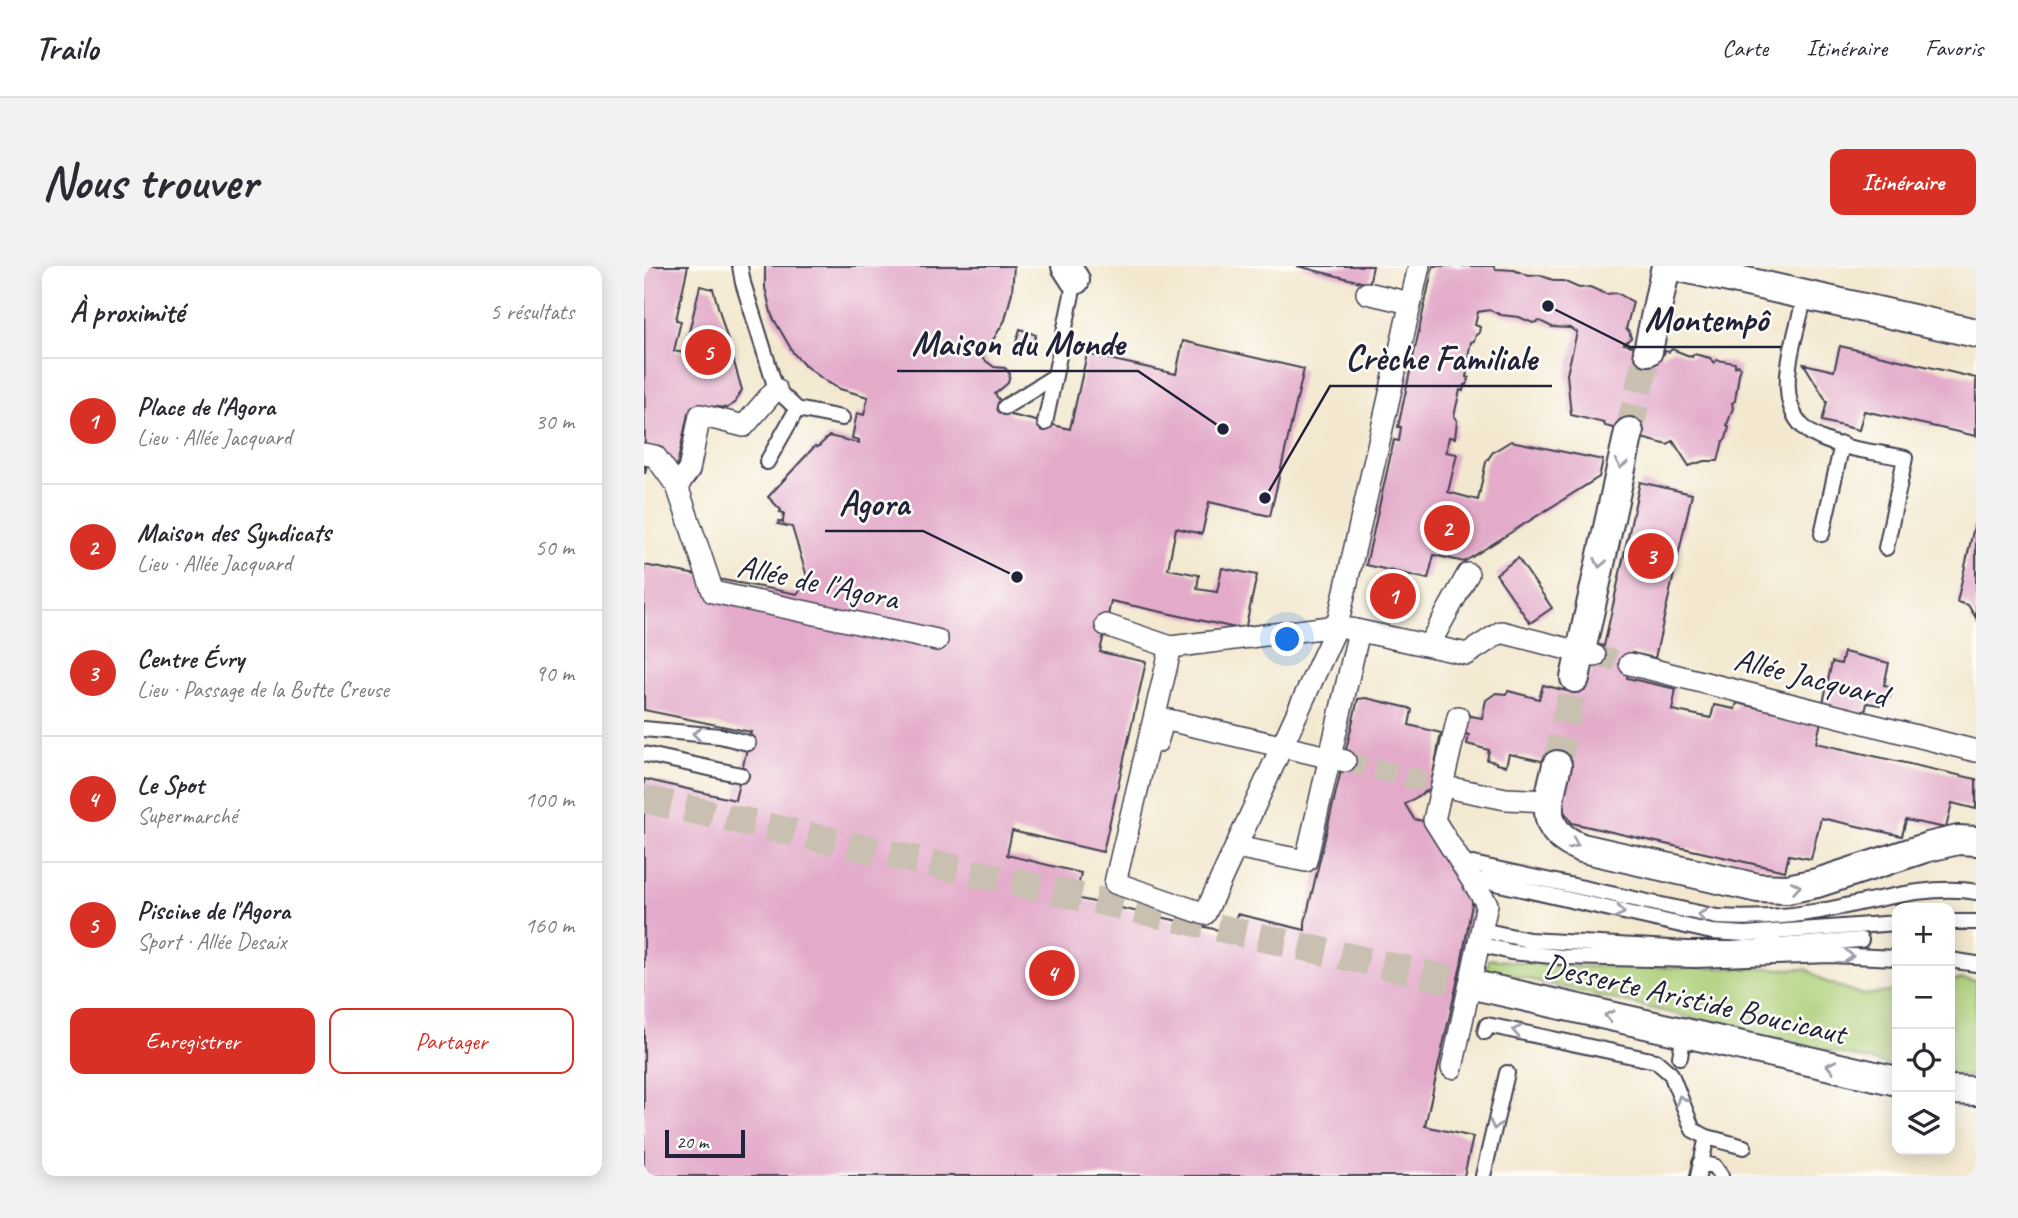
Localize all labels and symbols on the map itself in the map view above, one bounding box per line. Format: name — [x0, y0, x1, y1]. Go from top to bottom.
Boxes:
callout: Montempô — [1630, 291, 1781, 347]
text: Montempô — [1644, 297, 1771, 342]
callout: Maison du Monde — [897, 315, 1138, 371]
text: Maison du Monde — [912, 321, 1127, 366]
pin: 5 — [685, 326, 731, 378]
callout: Crèche Familiale — [1330, 330, 1552, 386]
text: Crèche Familiale — [1345, 336, 1539, 381]
one-way arrow — [1615, 458, 1630, 470]
callout: Agora — [825, 475, 923, 531]
text: Agora — [839, 481, 912, 526]
pin: 2 — [1424, 502, 1470, 554]
pin: 3 — [1628, 530, 1674, 582]
street label: Allée de l'Agora — [734, 544, 904, 620]
one-way arrow — [1593, 557, 1608, 569]
pin: 1 — [1370, 570, 1416, 622]
your location — [1270, 622, 1304, 656]
street label: Allée Jacquard — [1730, 638, 1897, 717]
one-way arrow — [691, 727, 702, 742]
one-way arrow — [1567, 836, 1579, 850]
one-way arrow — [1790, 880, 1802, 895]
one-way arrow — [1614, 904, 1626, 918]
one-way arrow — [1696, 908, 1708, 923]
street label: Desserte Aristide Boucicaut — [1540, 944, 1853, 1055]
pin: 4 — [1029, 947, 1075, 999]
one-way arrow — [1843, 948, 1854, 963]
one-way arrow — [1603, 1009, 1615, 1024]
one-way arrow — [1511, 1025, 1523, 1040]
one-way arrow — [1825, 1059, 1837, 1074]
one-way arrow — [1676, 1094, 1690, 1106]
one-way arrow — [1489, 1119, 1503, 1131]
scale bar — [665, 1127, 746, 1159]

